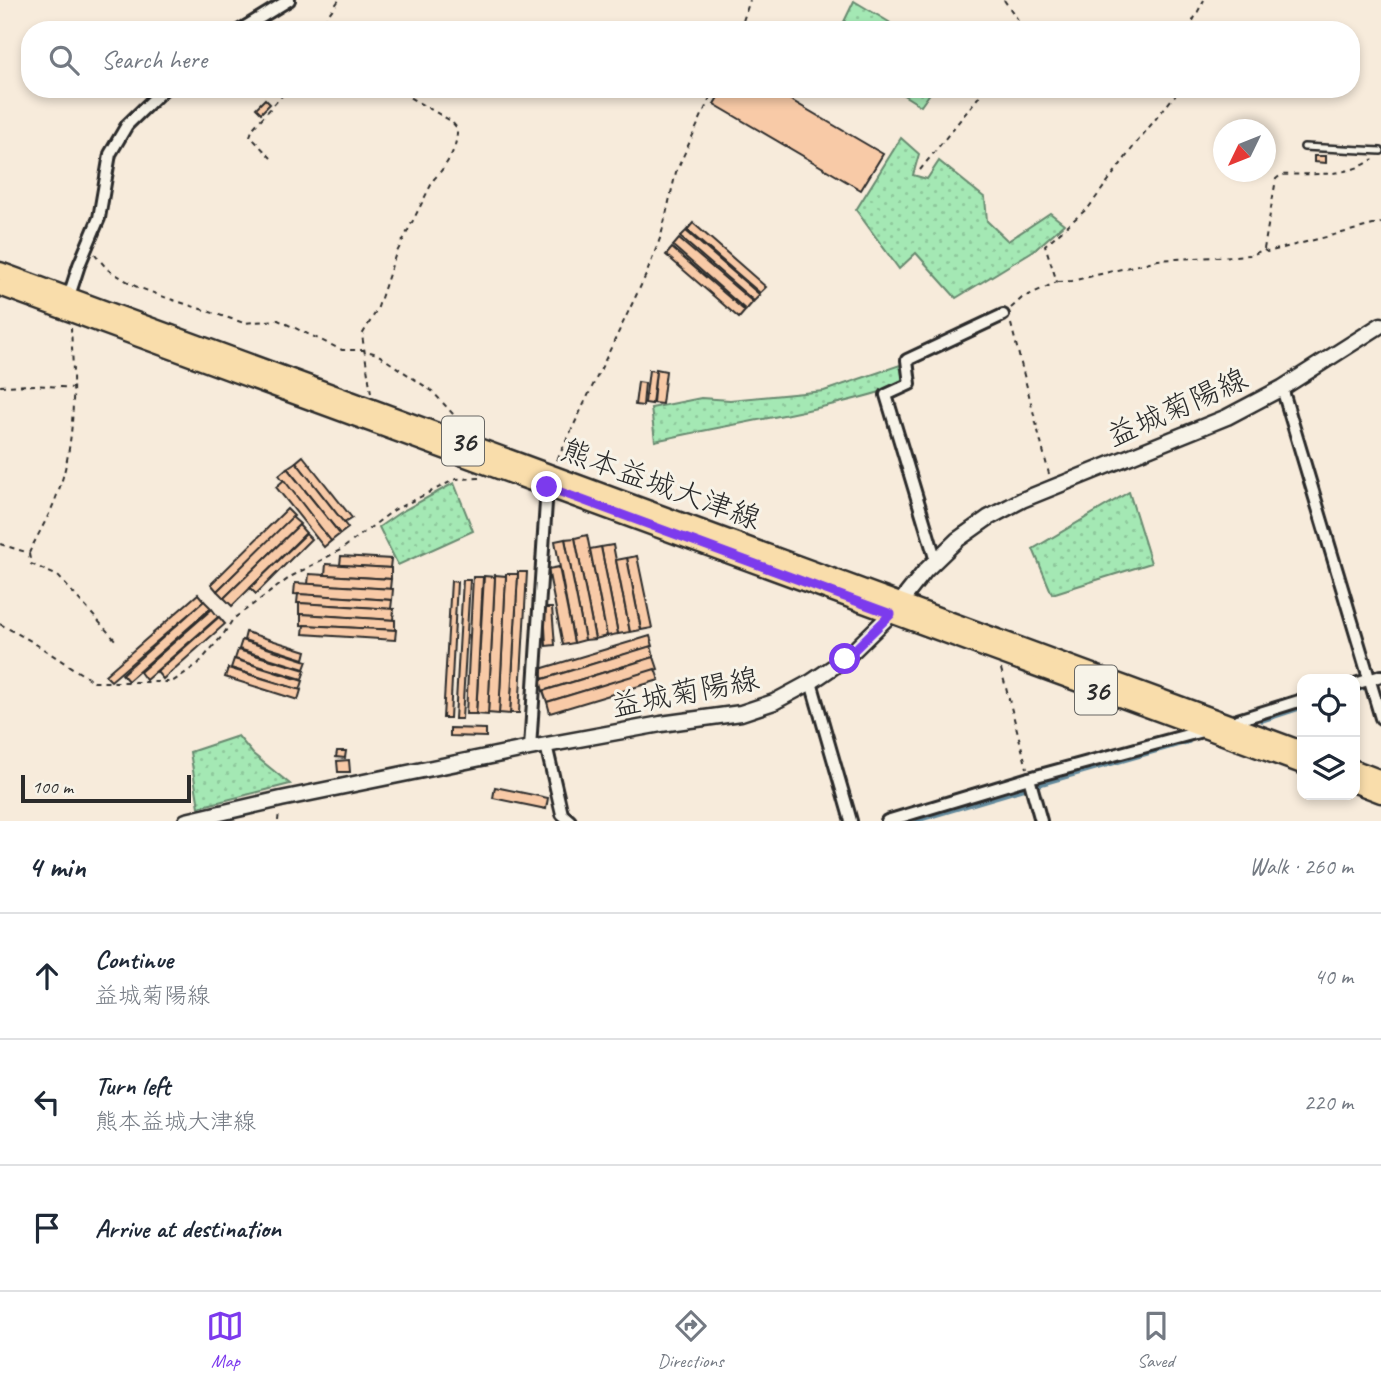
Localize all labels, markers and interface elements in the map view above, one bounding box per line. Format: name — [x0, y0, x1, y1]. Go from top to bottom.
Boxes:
search box — [21, 21, 1360, 98]
icon: search — [45, 41, 83, 79]
text: Search here — [101, 43, 207, 76]
north arrow — [1213, 119, 1276, 182]
street label: 益城菊陽線 — [1101, 359, 1253, 455]
road number: 36 — [442, 416, 484, 466]
street label: 熊本益城大津線 — [556, 430, 766, 538]
route end — [531, 471, 562, 502]
route start — [829, 643, 860, 674]
street label: 益城菊陽線 — [608, 659, 762, 725]
road number: 36 — [1075, 666, 1117, 714]
map controls — [1297, 674, 1360, 800]
button: locate — [1297, 674, 1360, 737]
button: layers — [1297, 737, 1360, 800]
scale bar — [21, 772, 191, 804]
text: 100 m — [32, 775, 73, 799]
text: 4 min — [28, 848, 85, 886]
text: Walk · 260 m — [1249, 852, 1353, 881]
text: Continue — [95, 943, 173, 976]
icon: ahead — [28, 957, 66, 995]
text: 40 m — [1314, 962, 1353, 991]
text: 益城菊陽線 — [95, 981, 210, 1010]
text: Turn left — [95, 1069, 170, 1102]
icon: left — [28, 1083, 66, 1121]
text: 220 m — [1304, 1088, 1353, 1117]
text: 熊本益城大津線 — [95, 1107, 256, 1136]
icon: arrive — [28, 1209, 66, 1247]
text: Arrive at destination — [95, 1212, 281, 1245]
tab: Map — [206, 1307, 244, 1373]
tab: Directions — [657, 1307, 724, 1373]
tab: Saved — [1137, 1307, 1175, 1373]

